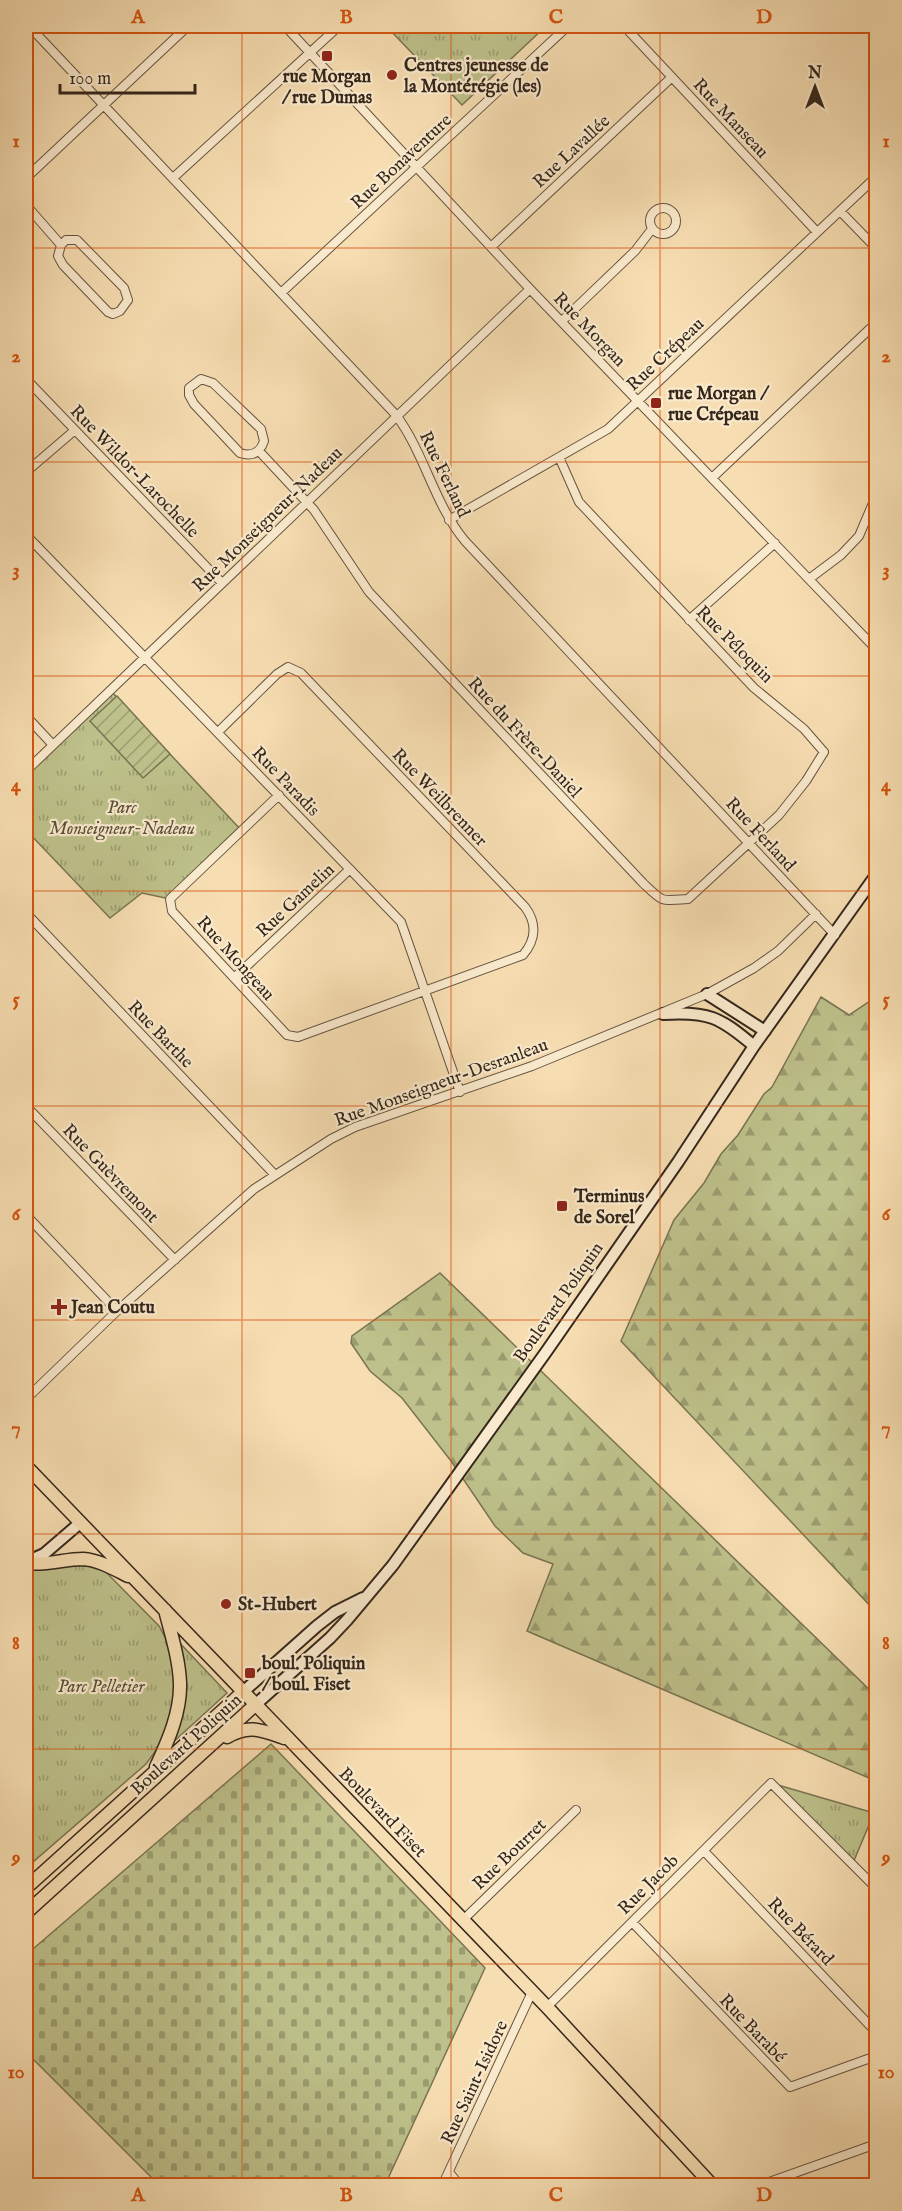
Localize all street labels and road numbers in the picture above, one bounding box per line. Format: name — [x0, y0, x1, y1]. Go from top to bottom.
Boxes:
street label: Rue Manseau — [687, 74, 773, 164]
street label: Rue Bonaventure — [347, 109, 457, 215]
street label: Rue Lavallée — [529, 110, 616, 194]
street label: Rue Morgan — [548, 288, 631, 373]
street label: Rue Crépeau — [622, 313, 710, 397]
street label: Rue Wildor-Larochelle — [64, 401, 204, 544]
street label: Rue Ferland — [413, 428, 475, 522]
street label: Rue Monseigneur-Nadeau — [188, 442, 348, 598]
street label: Rue Péloquin — [690, 601, 778, 689]
street label: Rue du Frère-Daniel — [462, 673, 586, 803]
street label: Rue Paradis — [246, 742, 324, 822]
street label: Rue Weilbrenner — [386, 744, 492, 852]
street label: Rue Ferland — [720, 793, 800, 877]
street label: Rue Gamelin — [252, 859, 340, 943]
street label: Rue Mongeau — [191, 912, 279, 1006]
street label: Rue Barthe — [122, 996, 198, 1074]
street label: Rue Monseigneur-Desranleau — [332, 1034, 551, 1133]
street label: Rue Guèvremont — [57, 1120, 163, 1228]
street label: Boulevard Poliquin — [509, 1238, 610, 1368]
street label: Boulevard Poliquin — [127, 1689, 248, 1801]
street label: Boulevard Fiset — [333, 1763, 431, 1863]
street label: Rue Bourret — [468, 1814, 552, 1896]
street label: Rue Jacob — [614, 1850, 685, 1920]
street label: Rue Bérard — [762, 1893, 838, 1971]
street label: Rue Barabé — [713, 1990, 790, 2068]
street label: Rue Saint-Isidore — [437, 2017, 514, 2148]

